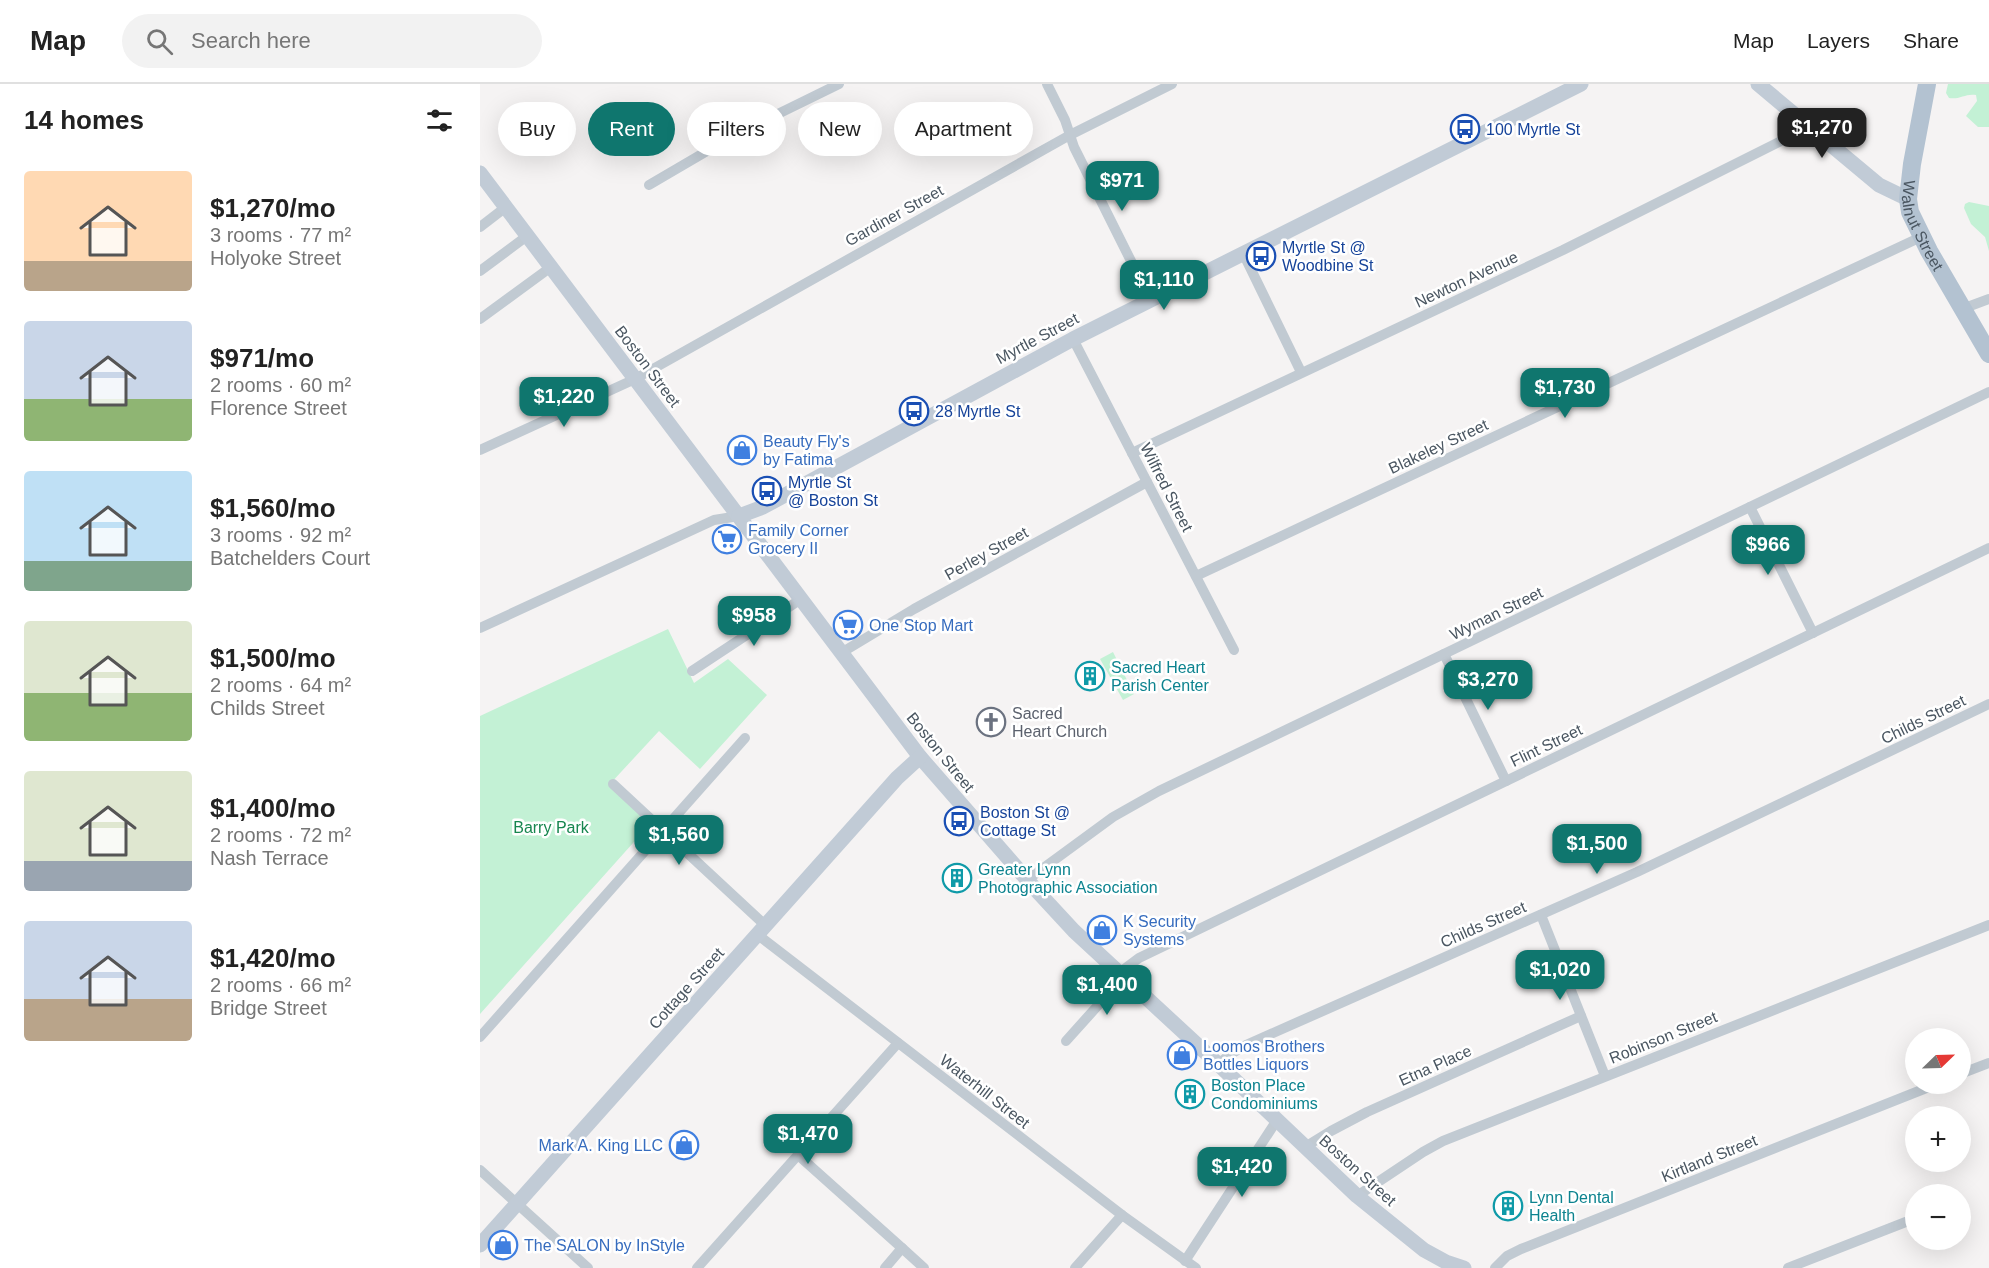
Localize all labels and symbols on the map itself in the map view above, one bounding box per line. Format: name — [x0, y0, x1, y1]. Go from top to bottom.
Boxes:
pin: $1,270 — [1773, 108, 1871, 159]
bus stop icon: 100 Myrtle St — [1449, 113, 1481, 145]
place label: 100 Myrtle St — [1486, 121, 1581, 138]
pin: $971 — [1086, 161, 1158, 212]
street label: Walnut Street — [1898, 179, 1947, 274]
street label: Gardiner Street — [842, 181, 947, 249]
place label: Myrtle St @ Woodbine St — [1282, 239, 1374, 274]
bus stop icon: Myrtle St @ Woodbine St — [1245, 240, 1277, 272]
street label: Newton Avenue — [1412, 248, 1521, 311]
pin: $1,110 — [1115, 260, 1213, 311]
street label: Myrtle Street — [993, 309, 1082, 367]
street label: Boston Street — [612, 322, 684, 411]
pin: $1,730 — [1516, 368, 1614, 419]
pin: $1,220 — [515, 377, 613, 428]
bus stop icon: 28 Myrtle St — [898, 395, 930, 427]
place label: 28 Myrtle St — [935, 403, 1021, 420]
street label: Blakeley Street — [1386, 416, 1491, 477]
place label: Beauty Fly's by Fatima — [763, 433, 850, 468]
shop icon: Beauty Fly's by Fatima — [726, 434, 758, 466]
street label: Wilfred Street — [1137, 440, 1196, 535]
place label: Myrtle St @ Boston St — [788, 474, 879, 509]
bus stop icon: Myrtle St @ Boston St — [751, 475, 783, 507]
place label: Family Corner Grocery II — [748, 522, 849, 557]
supermarket icon: Family Corner Grocery II — [711, 523, 743, 555]
street label: Perley Street — [942, 523, 1031, 583]
pin: $966 — [1732, 525, 1804, 576]
street label: Wyman Street — [1447, 583, 1546, 643]
pin: $958 — [718, 596, 790, 647]
supermarket icon: One Stop Mart — [832, 609, 864, 641]
place label: One Stop Mart — [869, 617, 974, 634]
place label: Sacred Heart Parish Center — [1111, 659, 1209, 694]
building icon: Sacred Heart Parish Center — [1074, 660, 1106, 692]
pin: $3,270 — [1439, 660, 1537, 711]
street label: Childs Street — [1878, 691, 1969, 747]
place label: Sacred Heart Church — [1012, 705, 1107, 740]
church icon: Sacred Heart Church — [975, 706, 1007, 738]
street label: Boston Street — [903, 709, 978, 796]
street label: Flint Street — [1508, 721, 1585, 770]
place label: Boston St @ Cottage St — [980, 804, 1070, 839]
bus stop icon: Boston St @ Cottage St — [943, 805, 975, 837]
pin: $1,560 — [630, 815, 728, 866]
park label: Barry Park — [513, 819, 590, 836]
pin: $1,500 — [1548, 824, 1646, 875]
place label: Greater Lynn Photographic Association — [978, 861, 1158, 896]
building icon: Greater Lynn Photographic Association — [941, 862, 973, 894]
street label: Childs Street — [1438, 898, 1529, 951]
place label: K Security Systems — [1123, 913, 1196, 948]
shop icon: K Security Systems — [1086, 914, 1118, 946]
street label: Cottage Street — [646, 944, 728, 1032]
pin: $1,020 — [1511, 950, 1609, 1001]
pin: $1,400 — [1058, 965, 1156, 1016]
street label: Robinson Street — [1607, 1008, 1720, 1067]
north arrow — [1905, 1028, 1971, 1094]
place label: Loomos Brothers Bottles Liquors — [1203, 1038, 1325, 1073]
shop icon: Loomos Brothers Bottles Liquors — [1166, 1039, 1198, 1071]
street label: Etna Place — [1396, 1042, 1474, 1089]
street label: Waterhill Street — [937, 1051, 1033, 1132]
place label: Boston Place Condominiums — [1211, 1077, 1318, 1112]
building icon: Boston Place Condominiums — [1174, 1078, 1206, 1110]
pin: $1,470 — [759, 1114, 857, 1165]
shop icon: Mark A. King LLC — [668, 1129, 700, 1161]
street label: Kirtland Street — [1659, 1131, 1760, 1185]
street label: Boston Street — [1316, 1132, 1400, 1209]
place label: Mark A. King LLC — [539, 1137, 663, 1154]
pin: $1,420 — [1193, 1147, 1291, 1198]
place label: Lynn Dental Health — [1529, 1189, 1614, 1224]
building icon: Lynn Dental Health — [1492, 1190, 1524, 1222]
shop icon: The SALON by InStyle — [487, 1229, 519, 1261]
place label: The SALON by InStyle — [524, 1237, 685, 1254]

